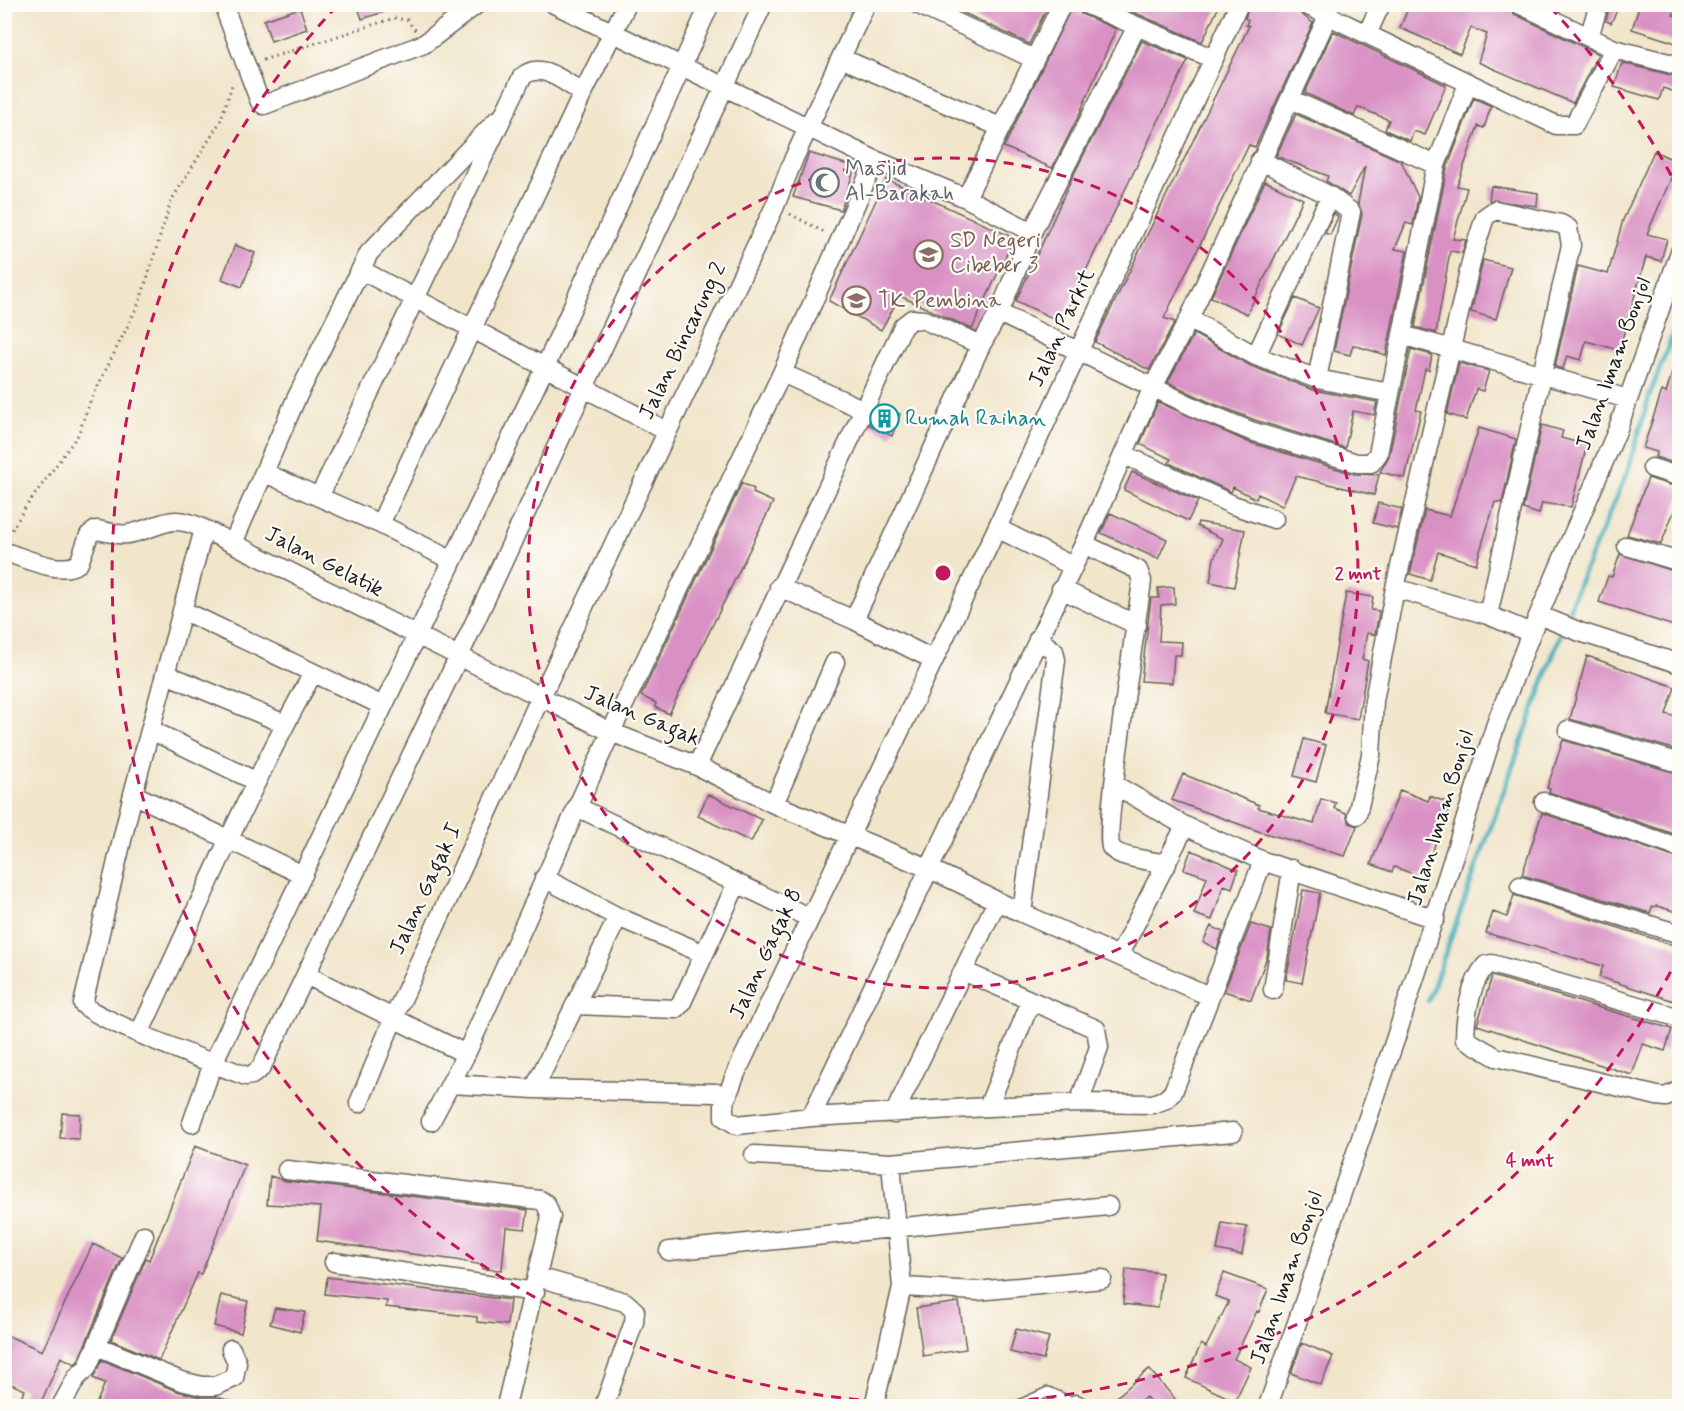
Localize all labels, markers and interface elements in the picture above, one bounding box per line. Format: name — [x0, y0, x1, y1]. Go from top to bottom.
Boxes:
place label: Masjid Al-Barakah — [845, 155, 954, 208]
mosque icon: Masjid Al-Barakah — [808, 166, 840, 198]
place label: SD Negeri Cibeber 3 — [950, 227, 1041, 280]
school or university icon: SD Negeri Cibeber 3 — [913, 238, 945, 270]
street label: Jalan Bincarung 2 — [633, 258, 736, 426]
street label: Jalan Parkit — [1022, 264, 1102, 392]
street label: Jalan Imam Bonjol — [1570, 274, 1659, 455]
school or university icon: TK Pembina — [841, 285, 873, 317]
place label: TK Pembina — [878, 287, 1002, 315]
building icon: Rumah Raihan — [868, 403, 900, 435]
place label: Rumah Raihan — [905, 405, 1046, 433]
street label: Jalan Gelatik — [260, 520, 388, 604]
text: 2 mnt — [1335, 562, 1382, 586]
centre of rings — [933, 563, 953, 583]
street label: Jalan Gagak — [579, 679, 704, 756]
street label: Jalan Imam Bonjol — [1401, 727, 1482, 909]
street label: Jalan Gagak I — [383, 818, 472, 961]
street label: Jalan Gagak 8 — [723, 884, 811, 1025]
text: 4 mnt — [1506, 1149, 1555, 1173]
street label: Jalan Imam Bonjol — [1244, 1188, 1331, 1369]

